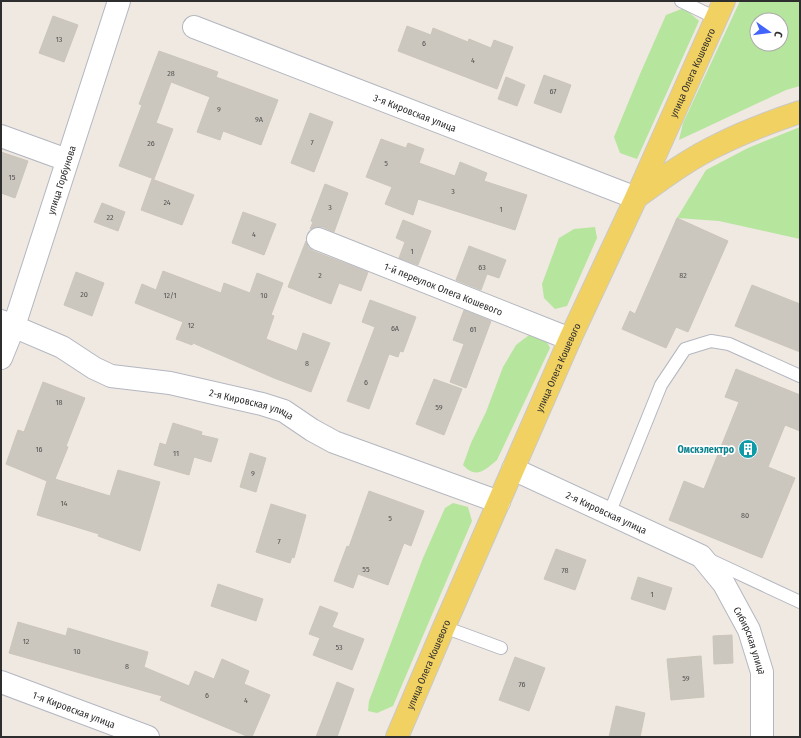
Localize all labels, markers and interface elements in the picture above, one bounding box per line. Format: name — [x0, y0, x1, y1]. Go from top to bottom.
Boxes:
north arrow — [749, 12, 789, 52]
street label: улица Олега Кошевого — [668, 27, 718, 119]
text: С — [771, 30, 785, 39]
house number: 13 — [56, 35, 63, 44]
house number: 6 — [422, 39, 426, 48]
house number: 4 — [471, 56, 475, 65]
house number: 28 — [167, 69, 175, 78]
house number: 67 — [549, 87, 557, 96]
street label: 3-я Кировская улица — [372, 92, 458, 135]
house number: 9 — [217, 105, 221, 114]
house number: 9А — [255, 115, 264, 124]
house number: 7 — [310, 138, 314, 147]
house number: 26 — [147, 139, 155, 148]
street label: улица Горбунова — [45, 144, 79, 216]
house number: 5 — [384, 159, 388, 168]
house number: 15 — [9, 173, 16, 182]
house number: 3 — [451, 187, 455, 196]
house number: 24 — [163, 198, 171, 207]
house number: 3 — [328, 203, 332, 212]
house number: 1 — [499, 205, 503, 214]
house number: 22 — [106, 213, 114, 222]
house number: 4 — [252, 230, 256, 239]
house number: 1 — [410, 247, 414, 256]
street label: 1-й переулок Олега Кошевого — [382, 261, 504, 319]
house number: 63 — [478, 263, 486, 272]
house number: 2 — [318, 271, 322, 280]
house number: 82 — [679, 271, 687, 280]
house number: 20 — [80, 290, 88, 299]
house number: 12/1 — [163, 291, 177, 300]
house number: 10 — [260, 291, 268, 300]
house number: 12 — [188, 321, 195, 330]
street label: улица Олега Кошевого — [534, 321, 584, 414]
house number: 6А — [391, 324, 400, 333]
house number: 61 — [470, 325, 476, 334]
house number: 8 — [305, 359, 309, 368]
house number: 6 — [364, 378, 368, 387]
street label: 2-я Кировская улица — [208, 387, 296, 423]
house number: 18 — [55, 398, 63, 407]
house number: 59 — [435, 403, 443, 412]
building icon: Омскэлектро — [737, 438, 759, 460]
place label: Омскэлектро — [678, 444, 735, 456]
house number: 16 — [35, 445, 43, 454]
house number: 11 — [173, 449, 179, 458]
house number: 9 — [251, 469, 255, 478]
street label: 2-я Кировская улица — [564, 489, 648, 537]
house number: 14 — [61, 499, 68, 508]
house number: 80 — [741, 511, 749, 520]
house number: 5 — [388, 514, 392, 523]
house number: 7 — [277, 537, 281, 546]
house number: 55 — [362, 565, 370, 574]
house number: 78 — [561, 566, 569, 575]
house number: 1 — [650, 590, 654, 599]
street label: Сибирская улица — [730, 605, 767, 675]
street label: улица Олега Кошевого — [405, 618, 453, 711]
house number: 12 — [23, 637, 30, 646]
house number: 53 — [335, 643, 343, 652]
house number: 10 — [73, 647, 81, 656]
house number: 8 — [125, 662, 129, 671]
house number: 59 — [682, 674, 690, 683]
house number: 76 — [518, 680, 526, 689]
street label: 1-я Кировская улица — [31, 689, 117, 731]
house number: 6 — [205, 691, 209, 700]
house number: 4 — [244, 696, 248, 705]

